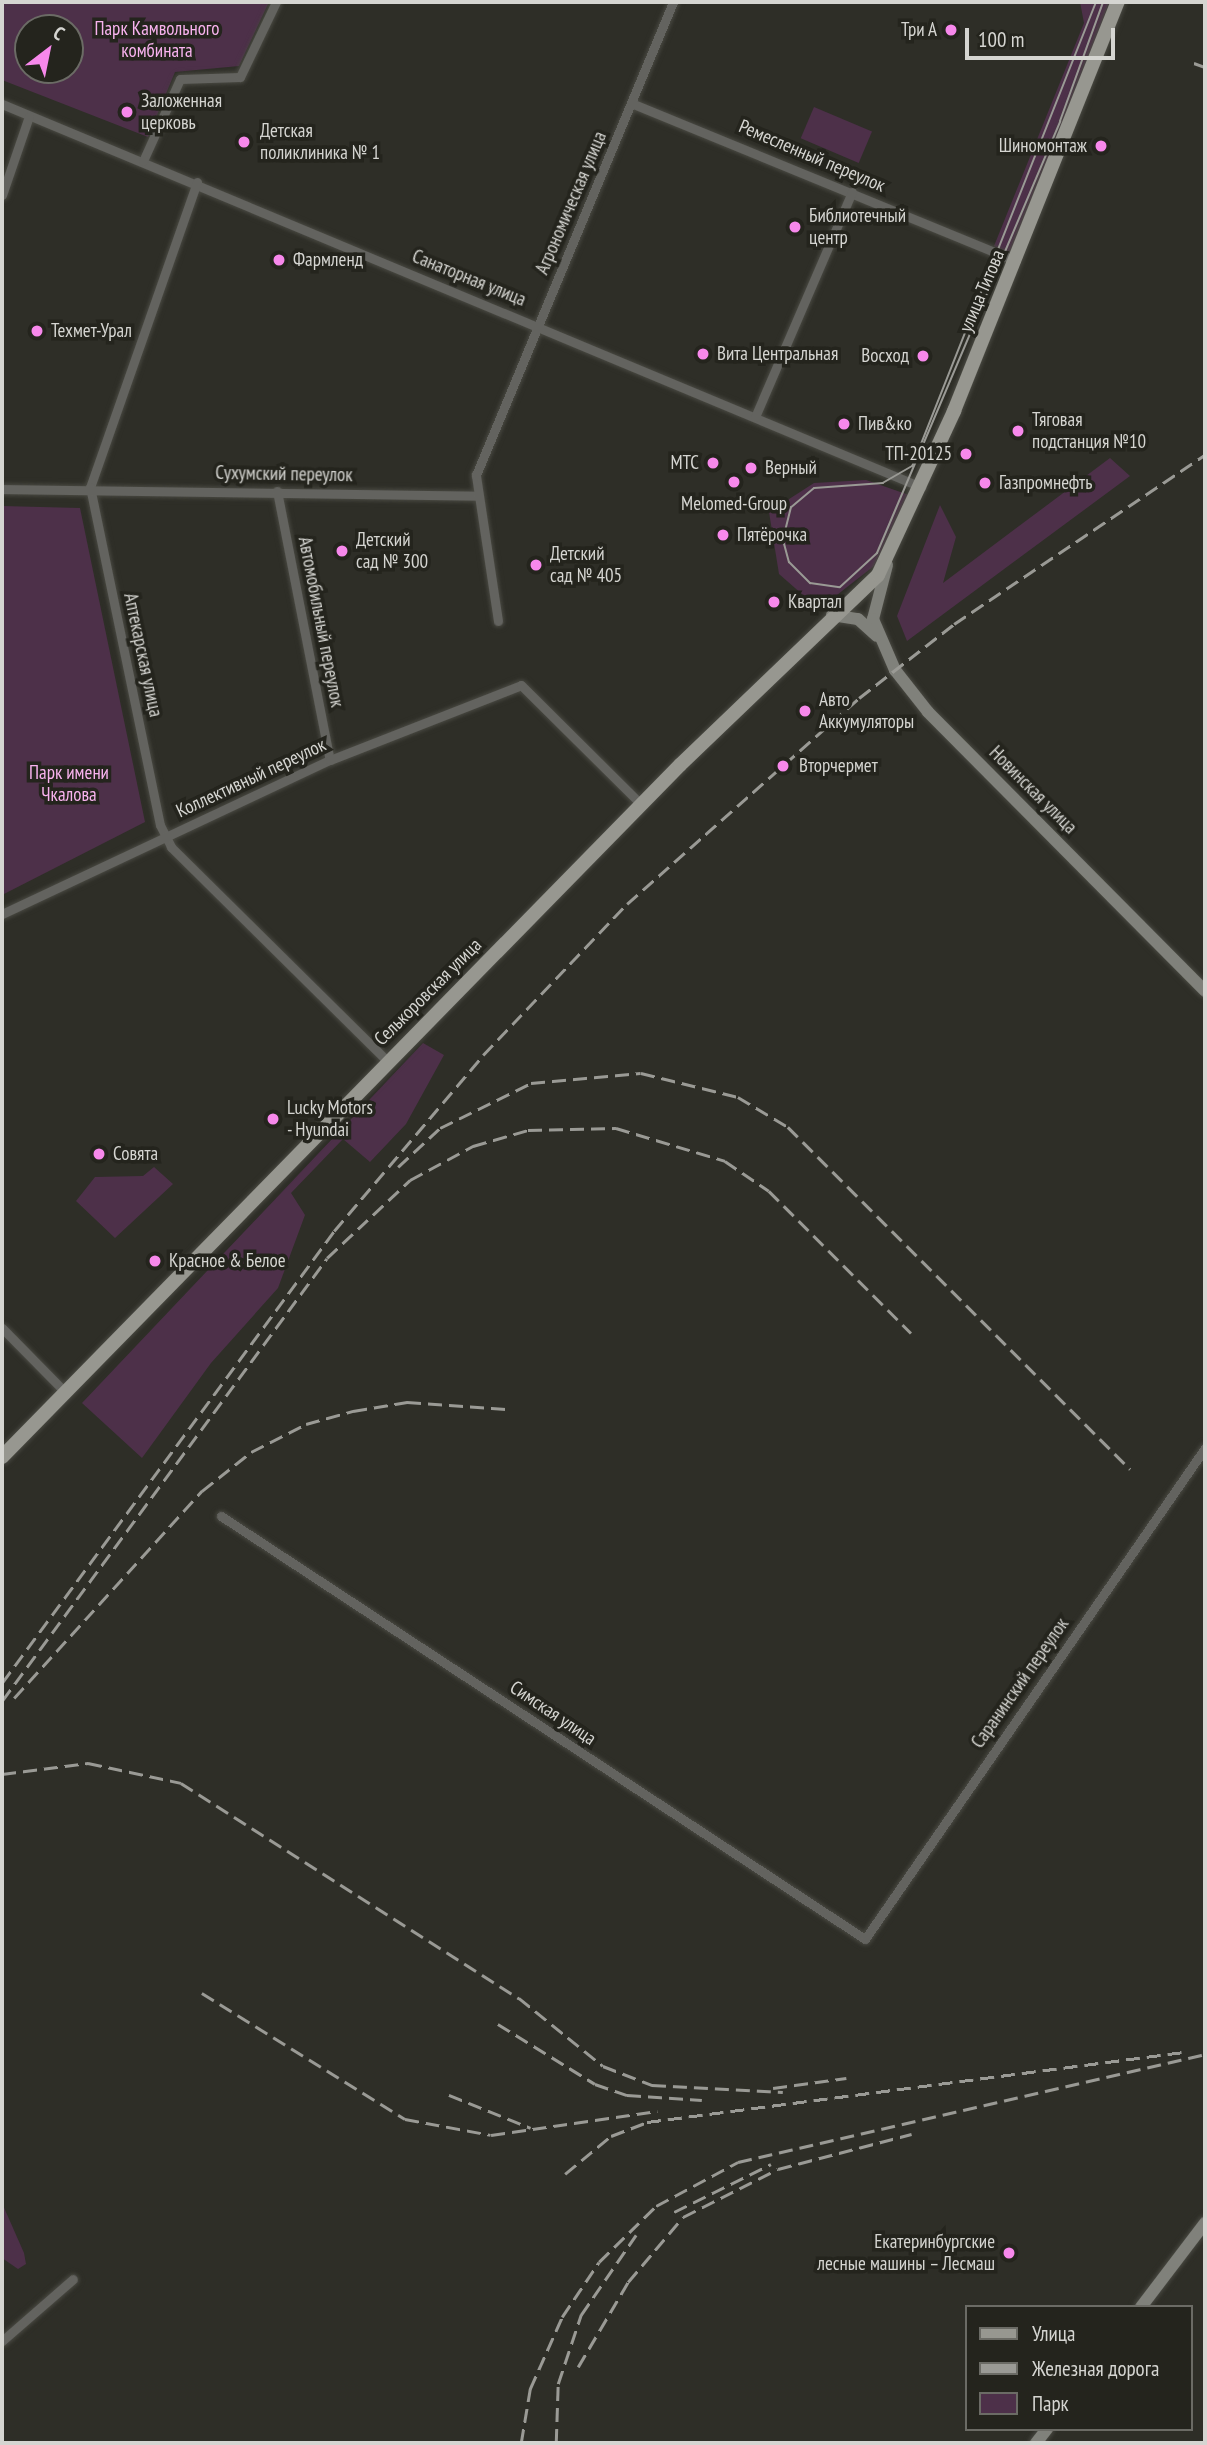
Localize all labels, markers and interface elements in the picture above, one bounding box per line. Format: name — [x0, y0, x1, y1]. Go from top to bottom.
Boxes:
north arrow — [14, 14, 84, 84]
scale bar — [969, 14, 1120, 58]
park label: Парк Камвольного комбината — [95, 18, 219, 62]
place label: Три А — [901, 19, 937, 41]
text: С — [49, 20, 69, 45]
marker: Три А — [943, 22, 959, 38]
text: 100 m — [978, 26, 1024, 53]
place label: Заложенная церковь — [141, 90, 222, 134]
marker: Заложенная церковь — [119, 104, 135, 120]
street label: Ремесленный переулок — [735, 115, 889, 197]
place label: Детская поликлиника № 1 — [260, 120, 380, 164]
street label: Агрономическая улица — [531, 128, 611, 278]
marker: Детская поликлиника № 1 — [234, 132, 254, 152]
place label: Шиномонтаж — [999, 135, 1087, 157]
marker: Шиномонтаж — [1093, 138, 1109, 154]
place label: Библиотечный центр — [809, 205, 906, 249]
marker: Библиотечный центр — [787, 219, 803, 235]
street label: Санаторная улица — [409, 245, 529, 311]
street label: улица Титова — [954, 246, 1010, 336]
place label: Фармленд — [293, 249, 363, 271]
marker: Фармленд — [271, 252, 287, 268]
place label: Техмет-Урал — [51, 320, 132, 342]
marker: Техмет-Урал — [29, 323, 45, 339]
place label: Вита Центральная — [717, 343, 838, 365]
place label: Восход — [861, 345, 909, 367]
marker: Вита Центральная — [695, 346, 711, 362]
marker: Восход — [915, 348, 931, 364]
place label: Тяговая подстанция №10 — [1032, 409, 1146, 453]
place label: Пив&ко — [858, 413, 912, 435]
marker: Пив&ко — [836, 416, 852, 432]
marker: Тяговая подстанция №10 — [1010, 423, 1026, 439]
place label: ТП-20125 — [885, 443, 952, 465]
marker: ТП-20125 — [958, 446, 974, 462]
place label: МТС — [670, 452, 699, 474]
marker: МТС — [705, 455, 721, 471]
place label: Верный — [765, 457, 817, 479]
marker: Верный — [743, 460, 759, 476]
street label: Сухумский переулок — [215, 461, 353, 487]
place label: Газпромнефть — [999, 472, 1092, 494]
marker: Melomed-Group — [726, 474, 742, 490]
marker: Газпромнефть — [977, 475, 993, 491]
place label: Melomed-Group — [681, 493, 787, 515]
place label: Пятёрочка — [737, 524, 807, 546]
marker: Пятёрочка — [715, 527, 731, 543]
place label: Детский сад № 300 — [356, 529, 428, 573]
street label: Автомобильный переулок — [293, 535, 349, 709]
marker: Детский сад № 300 — [334, 543, 350, 559]
place label: Детский сад № 405 — [550, 543, 622, 587]
marker: Детский сад № 405 — [528, 557, 544, 573]
street label: Аптекарская улица — [119, 591, 167, 719]
place label: Квартал — [788, 591, 842, 613]
marker: Квартал — [766, 594, 782, 610]
place label: Авто Аккумуляторы — [819, 689, 914, 733]
marker: Авто Аккумуляторы — [797, 703, 813, 719]
street label: Коллективный переулок — [173, 733, 329, 823]
street label: Новинская улица — [984, 741, 1082, 839]
place label: Вторчермет — [799, 755, 878, 777]
marker: Вторчермет — [773, 756, 793, 776]
park label: Парк имени Чкалова — [29, 762, 109, 806]
street label: Селькоровская улица — [370, 934, 486, 1050]
place label: Lucky Motors - Hyundai — [287, 1097, 373, 1141]
marker: Lucky Motors - Hyundai — [265, 1111, 281, 1127]
place label: Совята — [113, 1143, 158, 1165]
marker: Совята — [91, 1146, 107, 1162]
place label: Красное & Белое — [169, 1250, 286, 1272]
marker: Красное & Белое — [147, 1253, 163, 1269]
street label: Саранинский переулок — [967, 1613, 1073, 1753]
street label: Симская улица — [506, 1676, 600, 1750]
place label: Екатеринбургские лесные машины – Лесмаш — [816, 2231, 995, 2275]
marker: Екатеринбургские лесные машины – Лесмаш — [1001, 2245, 1017, 2261]
legend — [965, 2305, 1193, 2431]
text: Улица — [1032, 2320, 1075, 2347]
text: Железная дорога — [1032, 2355, 1159, 2382]
text: Парк — [1032, 2390, 1069, 2417]

